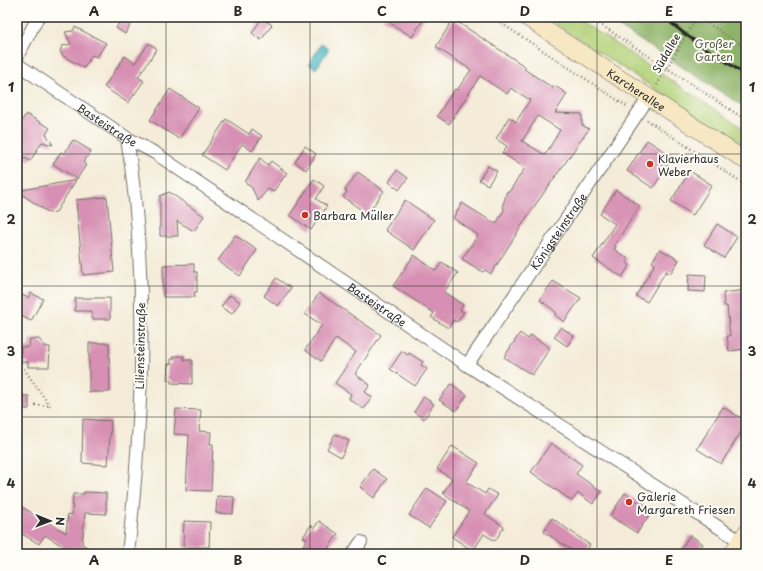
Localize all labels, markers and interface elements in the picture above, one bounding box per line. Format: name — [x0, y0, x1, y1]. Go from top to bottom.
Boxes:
text: A — [89, 1, 99, 20]
text: B — [234, 1, 243, 20]
text: C — [377, 1, 387, 20]
text: D — [520, 1, 530, 20]
text: E — [665, 1, 673, 20]
street label: Südallee — [648, 29, 684, 76]
park label: Großer Garten — [695, 35, 733, 65]
street label: Karcherallee — [604, 64, 669, 115]
text: 1 — [8, 77, 14, 96]
text: 1 — [749, 77, 755, 96]
street label: Basteistraße — [74, 99, 140, 151]
place label: Klavierhaus Weber — [658, 150, 719, 180]
marker: Klavierhaus Weber — [645, 159, 655, 169]
street label: Königsteinstraße — [526, 189, 590, 273]
place label: Barbara Müller — [313, 207, 395, 224]
text: 2 — [6, 209, 16, 228]
text: 2 — [747, 209, 757, 228]
marker: Barbara Müller — [300, 210, 310, 220]
street label: Basteistraße — [344, 278, 410, 330]
street label: Liliensteinstraße — [131, 302, 149, 390]
text: 3 — [7, 341, 16, 360]
text: 3 — [748, 341, 757, 360]
text: 4 — [7, 473, 16, 492]
text: 4 — [748, 473, 757, 492]
place label: Galerie Margareth Friesen — [637, 488, 735, 518]
marker: Galerie Margareth Friesen — [624, 497, 634, 507]
north arrow — [30, 501, 70, 541]
text: N — [52, 517, 69, 526]
text: A — [89, 550, 99, 569]
text: B — [234, 550, 243, 569]
text: C — [377, 550, 387, 569]
text: D — [520, 550, 530, 569]
text: E — [665, 550, 673, 569]

